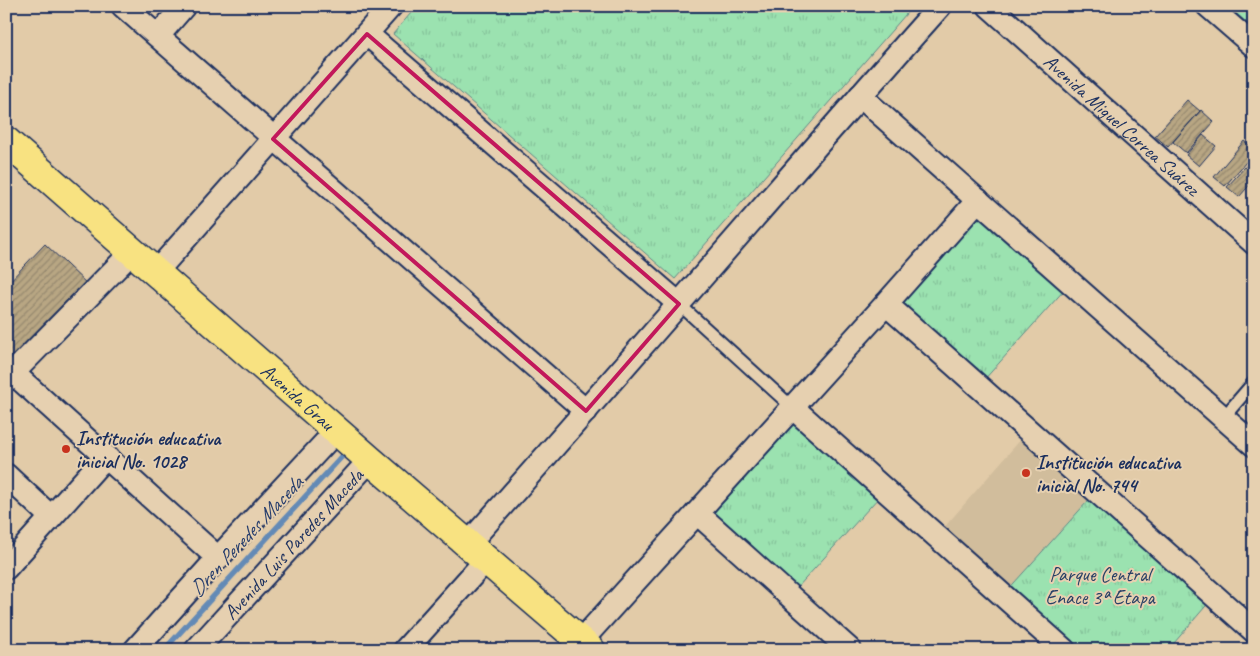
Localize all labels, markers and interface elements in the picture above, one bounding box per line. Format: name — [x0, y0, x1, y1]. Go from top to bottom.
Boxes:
street label: Avenida Miguel Correa Suárez — [1038, 49, 1206, 202]
street label: Avenida Grau — [255, 358, 341, 437]
place label: Institución educativa inicial No. 1028 — [76, 426, 222, 474]
marker: Institución educativa inicial No. 1028 — [60, 443, 72, 455]
place label: Institución educativa inicial No. 744 — [1036, 450, 1182, 498]
street label: Avenida Luis Paredes Maceda — [218, 462, 370, 625]
marker: Institución educativa inicial No. 744 — [1020, 467, 1032, 479]
water label: Dren Peredes Maceda — [184, 469, 310, 602]
park label: Parque Central Enace 3ª Etapa — [1045, 562, 1156, 610]

